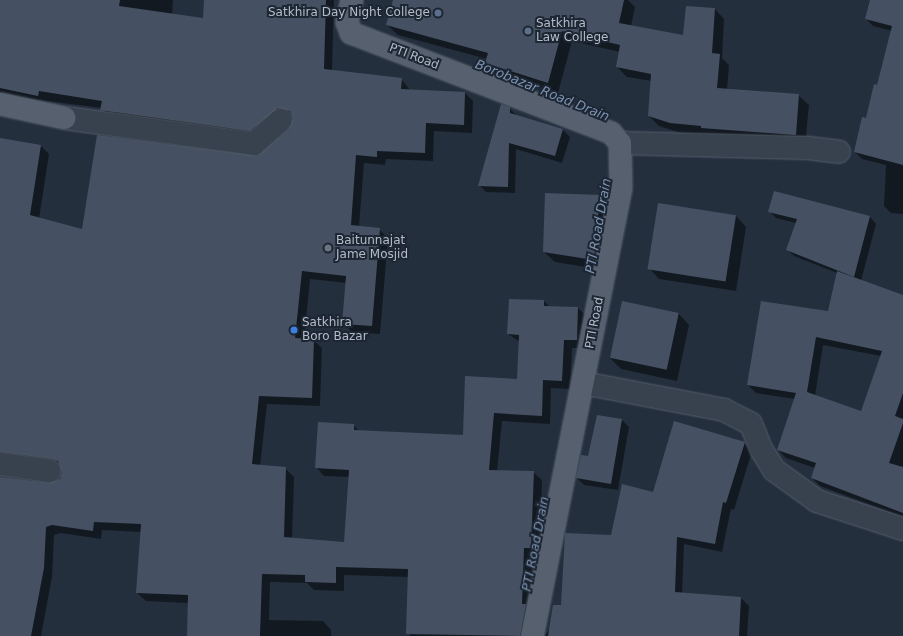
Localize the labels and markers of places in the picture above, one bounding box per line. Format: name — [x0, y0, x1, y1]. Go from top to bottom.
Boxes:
place label: Satkhira Day Night College — [268, 6, 430, 20]
marker: Satkhira Day Night College — [433, 8, 443, 18]
place label: Satkhira Law College — [536, 17, 608, 45]
marker: Satkhira Law College — [523, 26, 533, 36]
place label: Baitunnajat Jame Mosjid — [336, 234, 408, 262]
marker: Baitunnajat Jame Mosjid — [323, 243, 333, 253]
place label: Satkhira Boro Bazar — [302, 316, 368, 344]
marker: Satkhira Boro Bazar — [289, 325, 299, 335]

